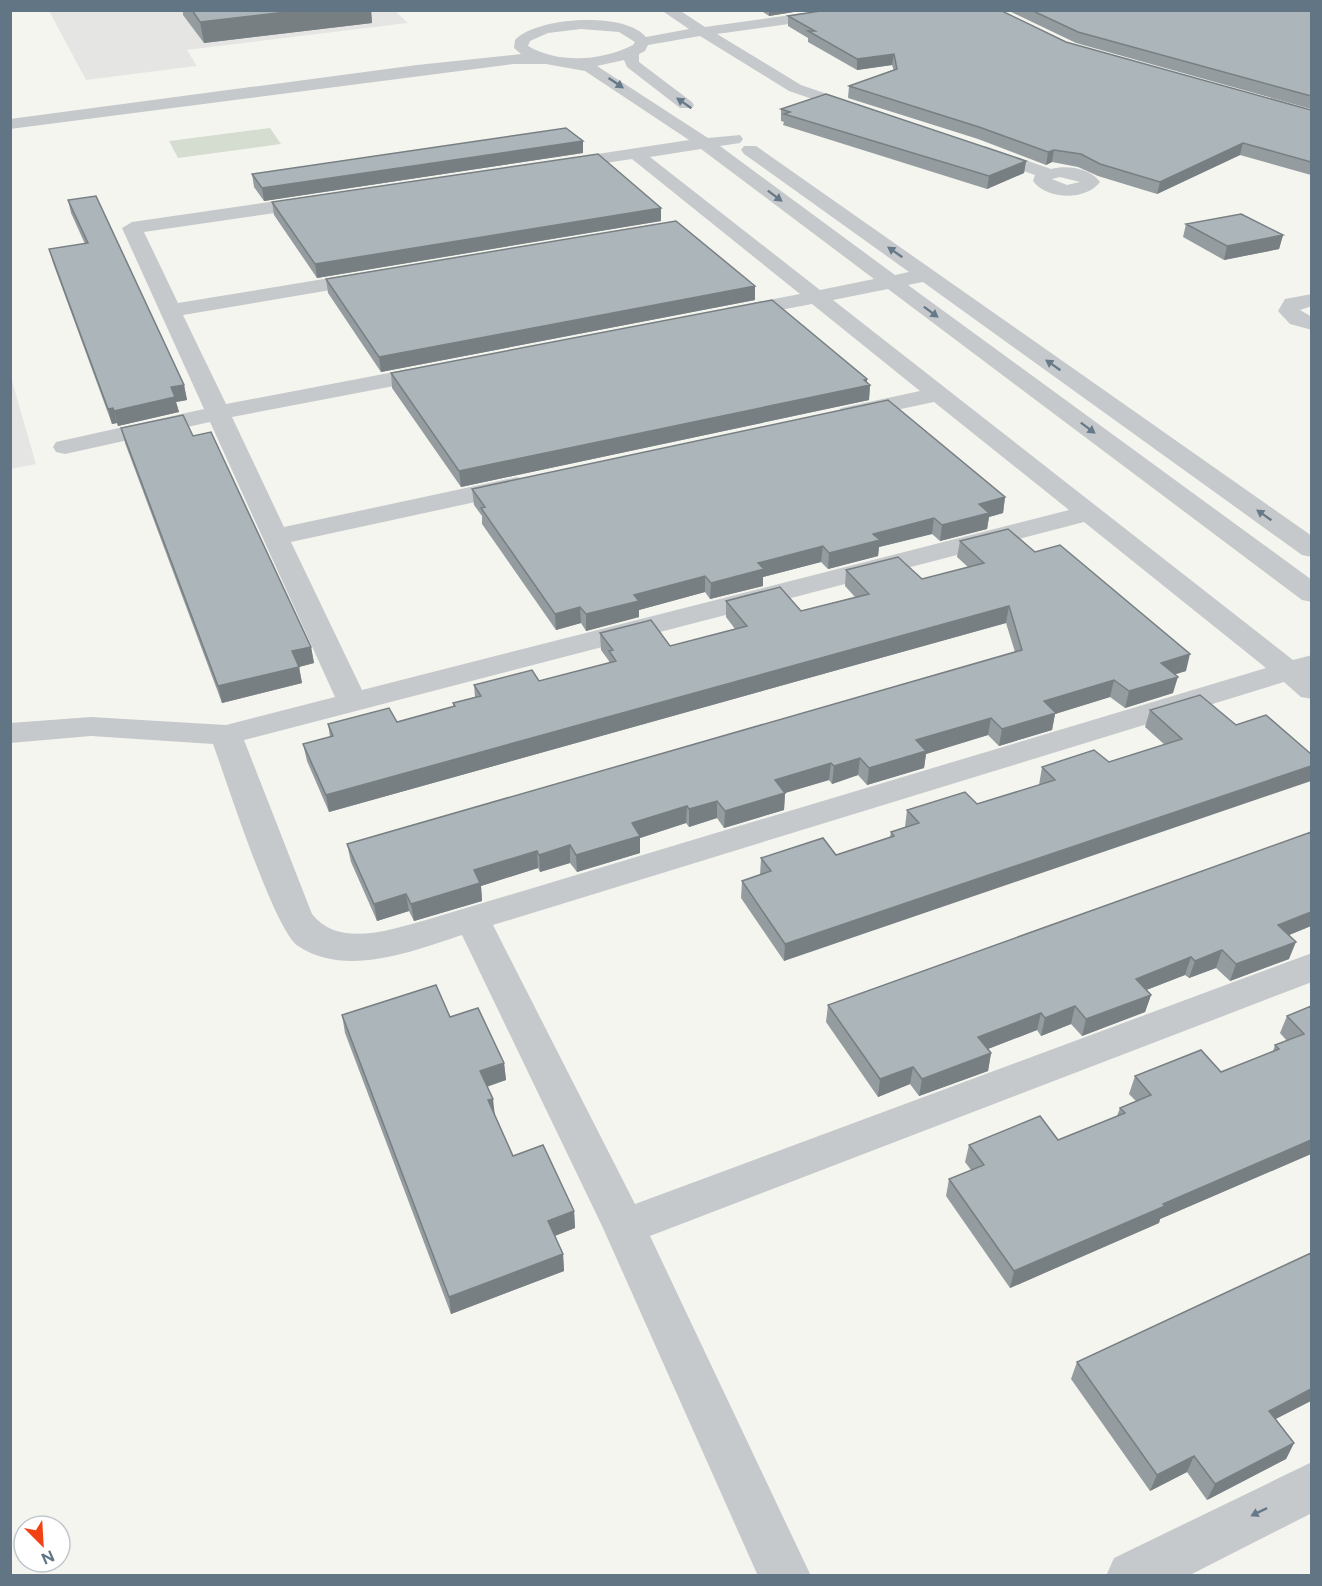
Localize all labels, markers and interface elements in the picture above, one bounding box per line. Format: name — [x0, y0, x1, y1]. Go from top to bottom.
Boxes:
one-way arrow — [607, 77, 623, 89]
one-way arrow — [677, 97, 693, 109]
one-way arrow — [767, 189, 782, 201]
one-way arrow — [887, 247, 902, 259]
one-way arrow — [923, 306, 939, 318]
one-way arrow — [1046, 360, 1061, 372]
one-way arrow — [1080, 422, 1095, 434]
one-way arrow — [1256, 509, 1272, 521]
one-way arrow — [1251, 1507, 1268, 1517]
north arrow — [12, 1514, 72, 1574]
text: N — [38, 1546, 57, 1568]

